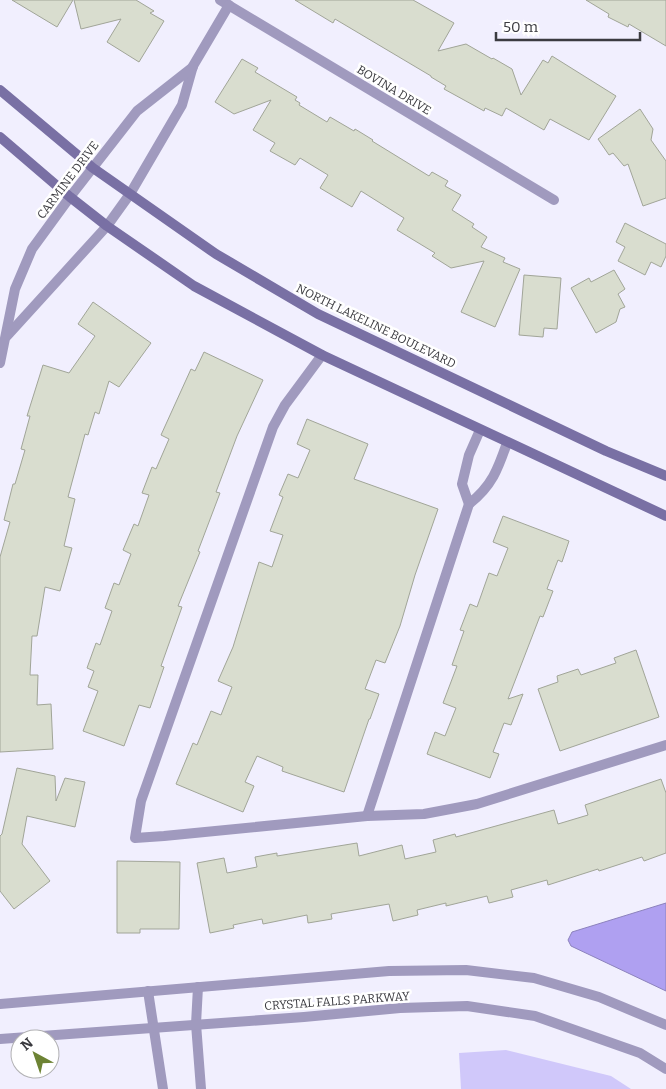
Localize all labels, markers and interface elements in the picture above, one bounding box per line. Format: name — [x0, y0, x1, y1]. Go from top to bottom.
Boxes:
scale bar — [496, 10, 640, 42]
text: 50 m — [503, 18, 539, 36]
street label: BOVINA DRIVE — [354, 62, 434, 118]
street label: CARMINE DRIVE — [34, 138, 102, 222]
street label: NORTH LAKELINE BOULEVARD — [294, 281, 458, 371]
street label: CRYSTAL FALLS PARKWAY — [264, 989, 410, 1013]
north arrow — [10, 1029, 60, 1079]
text: N — [17, 1034, 37, 1054]

